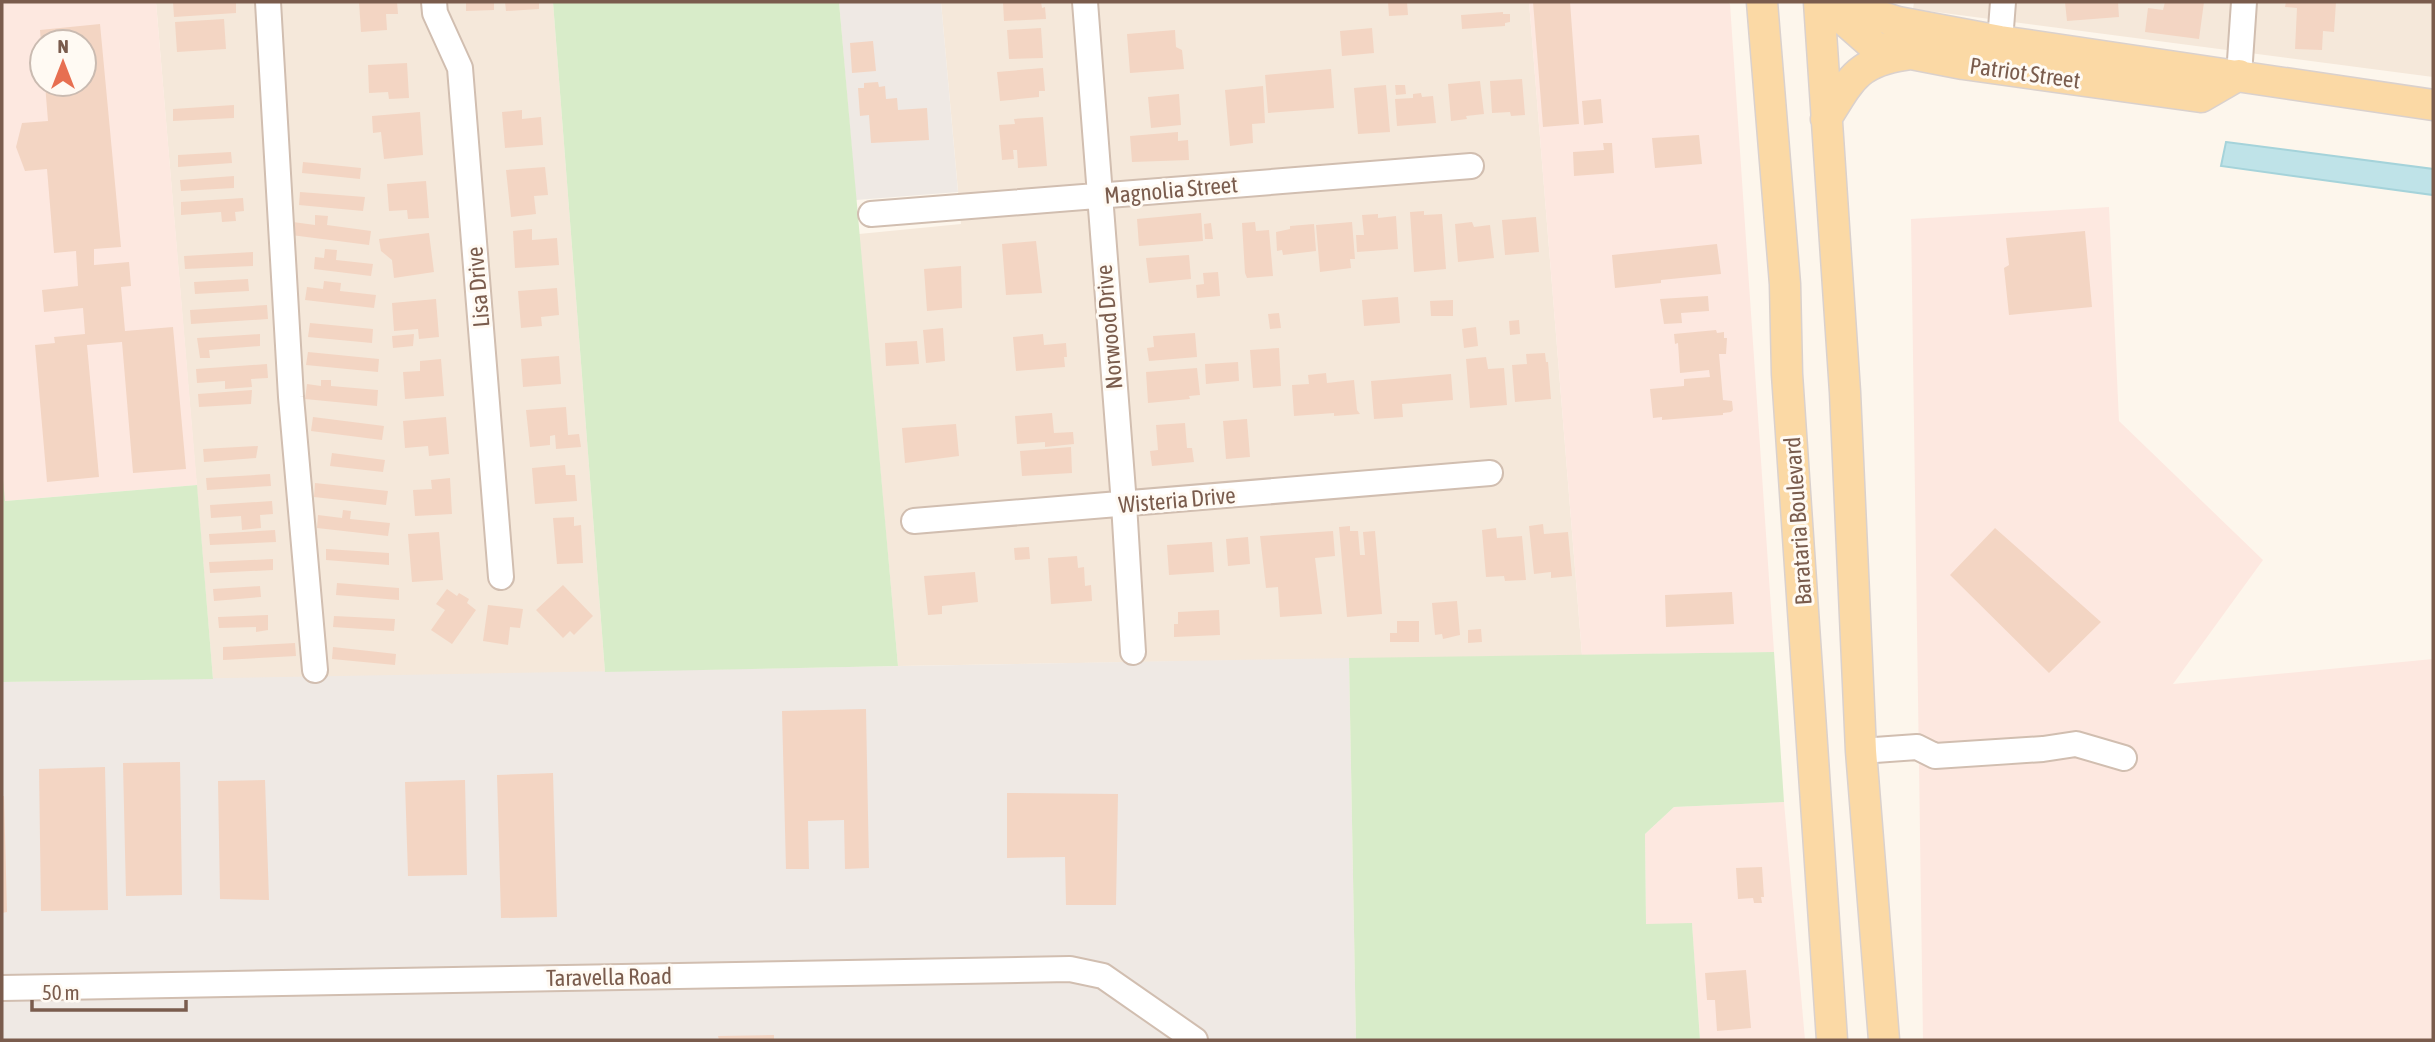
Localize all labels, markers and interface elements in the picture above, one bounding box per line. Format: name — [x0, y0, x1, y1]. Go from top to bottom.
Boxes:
north arrow — [28, 28, 98, 98]
text: N — [57, 35, 69, 57]
street label: Patriot Street — [1968, 52, 2082, 94]
street label: Magnolia Street — [1103, 171, 1239, 209]
street label: Lisa Drive — [462, 246, 494, 328]
street label: Norwood Drive — [1091, 264, 1127, 390]
street label: Barataria Boulevard — [1779, 436, 1817, 606]
street label: Wisteria Drive — [1117, 482, 1237, 518]
street label: Taravella Road — [546, 963, 672, 991]
scale bar — [32, 968, 186, 1012]
text: 50 m — [42, 980, 80, 1004]

